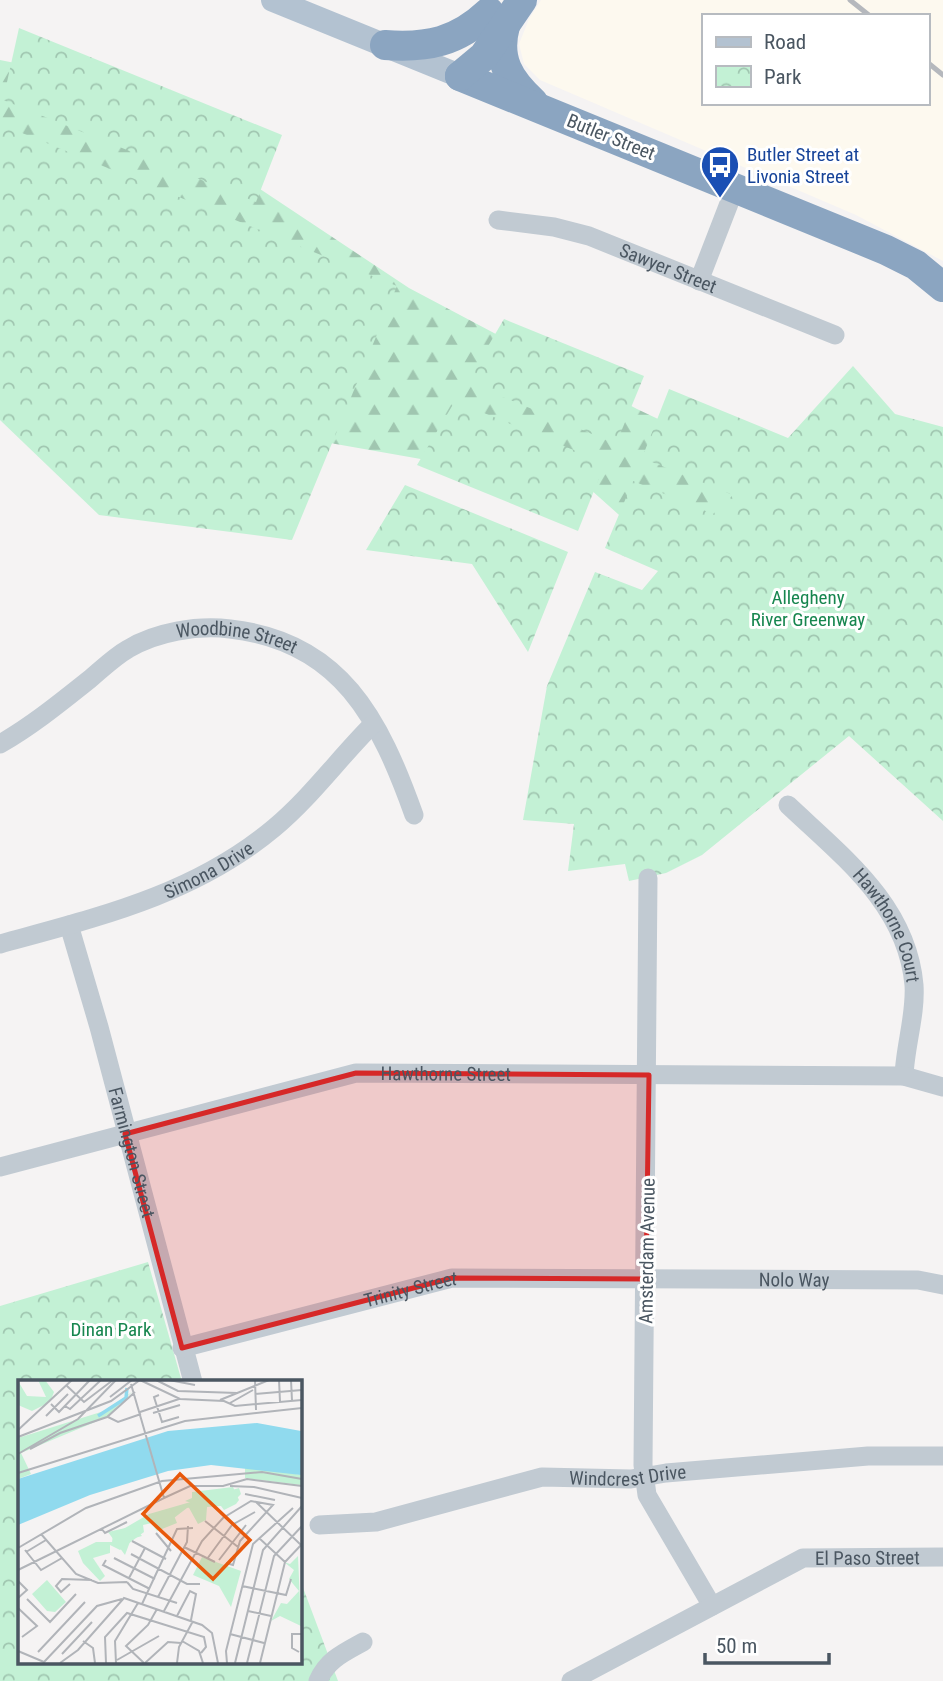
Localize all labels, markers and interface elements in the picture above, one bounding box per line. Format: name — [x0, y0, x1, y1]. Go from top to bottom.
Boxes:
legend — [702, 14, 929, 105]
text: Road — [764, 30, 806, 54]
text: Park — [764, 65, 802, 89]
street label: Butler Street — [564, 109, 658, 165]
place label: Butler Street at Livonia Street — [747, 143, 859, 188]
bus stop icon: Butler Street at Livonia Street — [699, 144, 741, 199]
street label: Sawyer Street — [616, 238, 720, 298]
park label: Allegheny River Greenway — [751, 586, 865, 631]
street label: Woodbine Street — [174, 616, 302, 658]
street label: Simona Drive — [160, 836, 258, 903]
street label: Hawthorne Court — [848, 863, 925, 984]
street label: Hawthorne Street — [381, 1062, 511, 1085]
street label: Farmington Street — [104, 1085, 160, 1220]
street label: Amsterdam Avenue — [634, 1178, 660, 1324]
street label: Trinity Street — [361, 1266, 457, 1312]
street label: Nolo Way — [759, 1268, 830, 1291]
park label: Dinan Park — [71, 1318, 152, 1341]
inset map — [18, 1380, 301, 1664]
street label: Windcrest Drive — [569, 1460, 687, 1491]
street label: El Paso Street — [815, 1546, 920, 1569]
scale bar — [705, 1622, 829, 1666]
text: 50 m — [716, 1634, 757, 1658]

